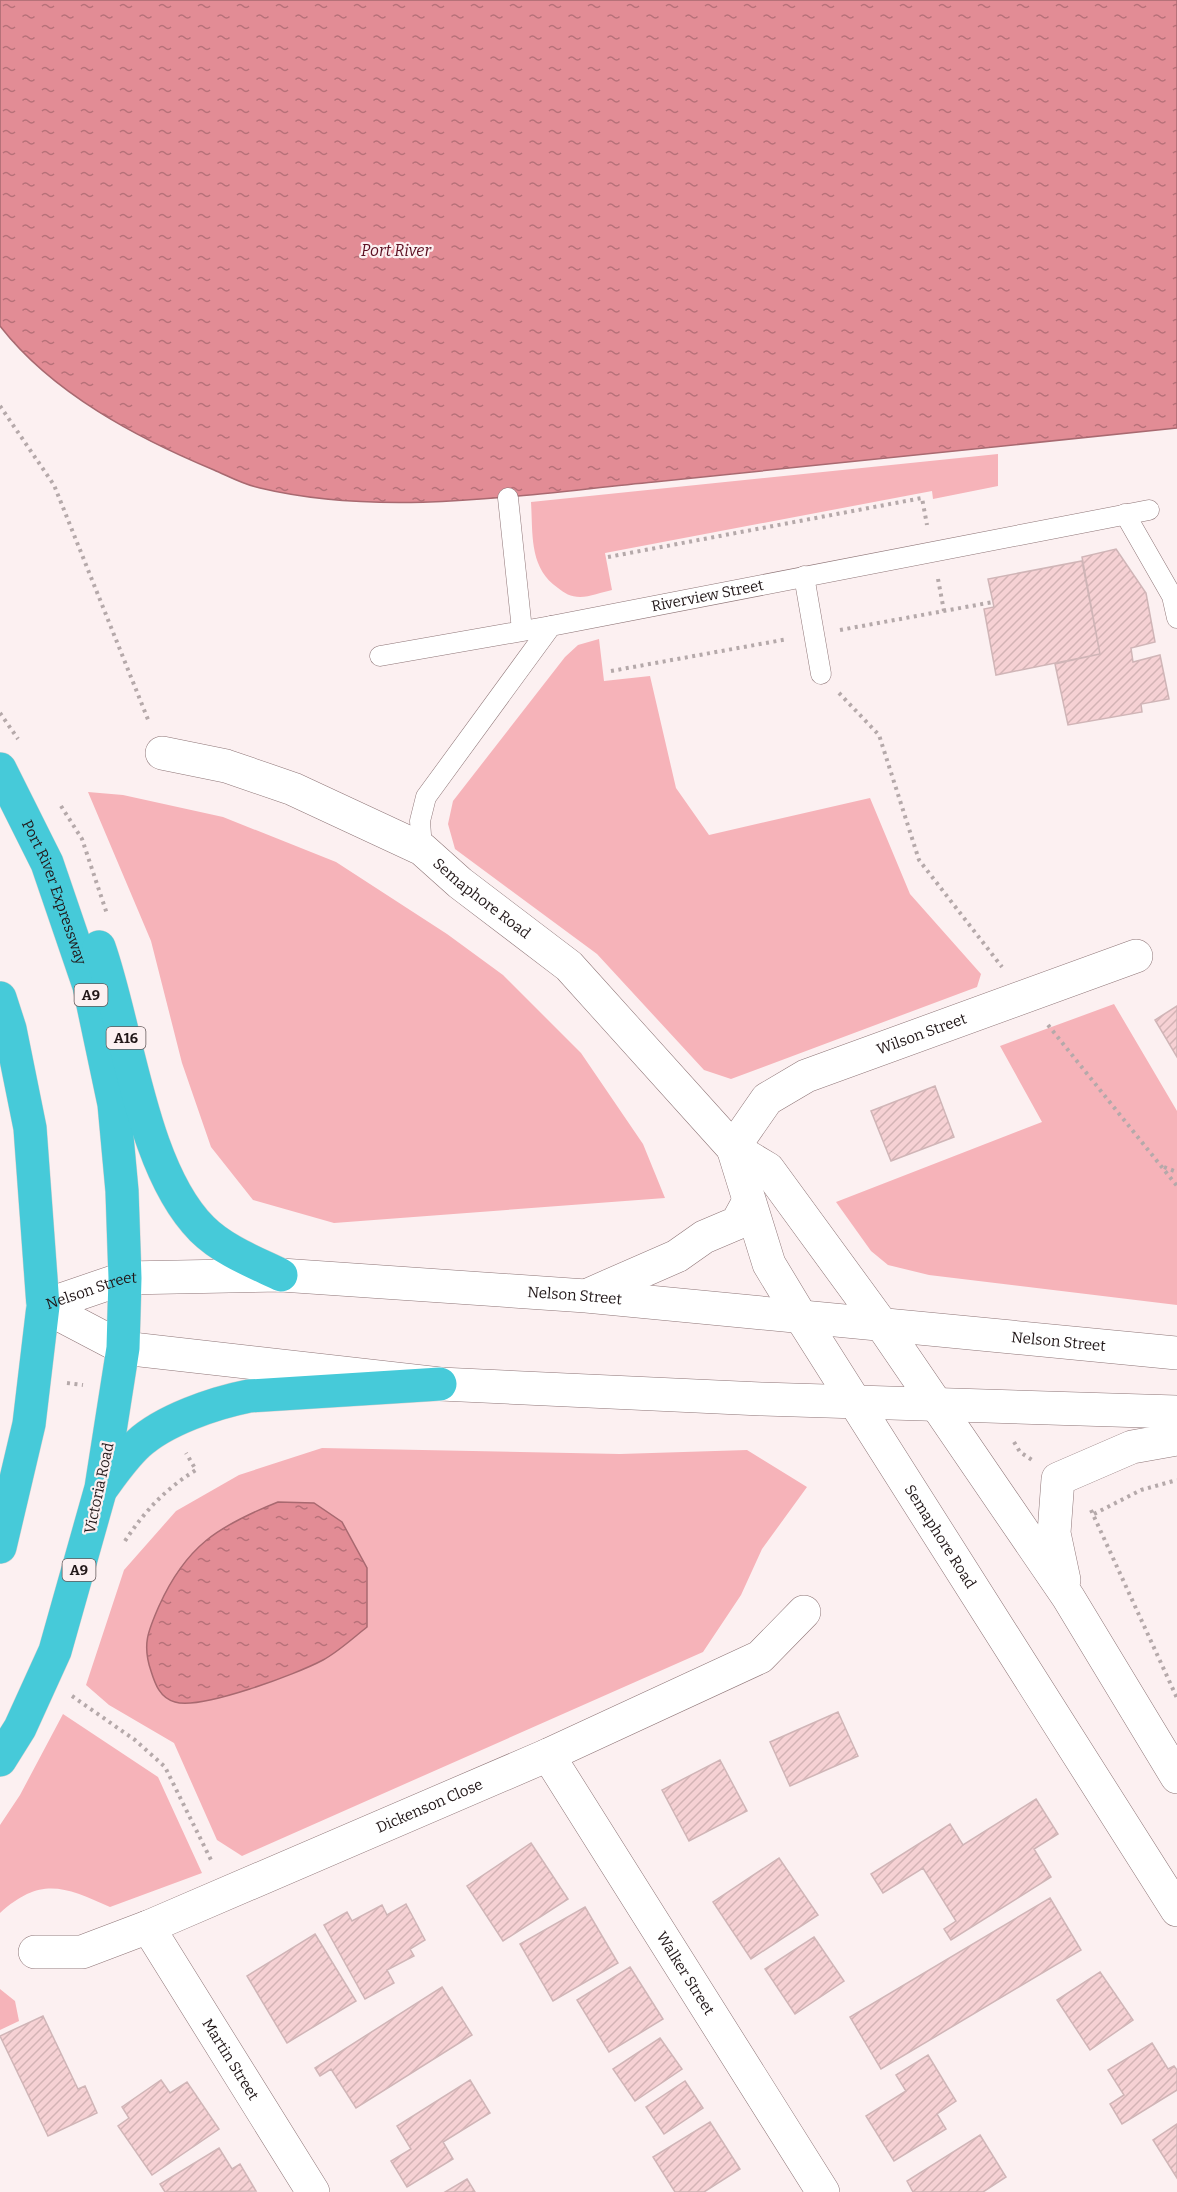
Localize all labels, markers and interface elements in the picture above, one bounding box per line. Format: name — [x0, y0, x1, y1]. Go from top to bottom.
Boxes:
water label: Port River — [361, 241, 432, 260]
street label: Riverview Street — [650, 576, 766, 615]
street label: Port River Expressway — [18, 817, 90, 967]
street label: Semaphore Road — [429, 854, 534, 942]
road number: A9 — [74, 984, 107, 1006]
street label: Wilson Street — [874, 1009, 970, 1058]
road number: A16 — [106, 1027, 146, 1049]
street label: Nelson Street — [43, 1269, 138, 1313]
street label: Nelson Street — [527, 1283, 623, 1308]
street label: Nelson Street — [1010, 1328, 1107, 1355]
street label: Victoria Road — [81, 1441, 117, 1535]
street label: Semaphore Road — [901, 1481, 980, 1592]
road number: A9 — [62, 1559, 96, 1581]
street label: Dickenson Close — [374, 1775, 485, 1837]
street label: Walker Street — [653, 1928, 719, 2019]
street label: Martin Street — [198, 2015, 263, 2104]

